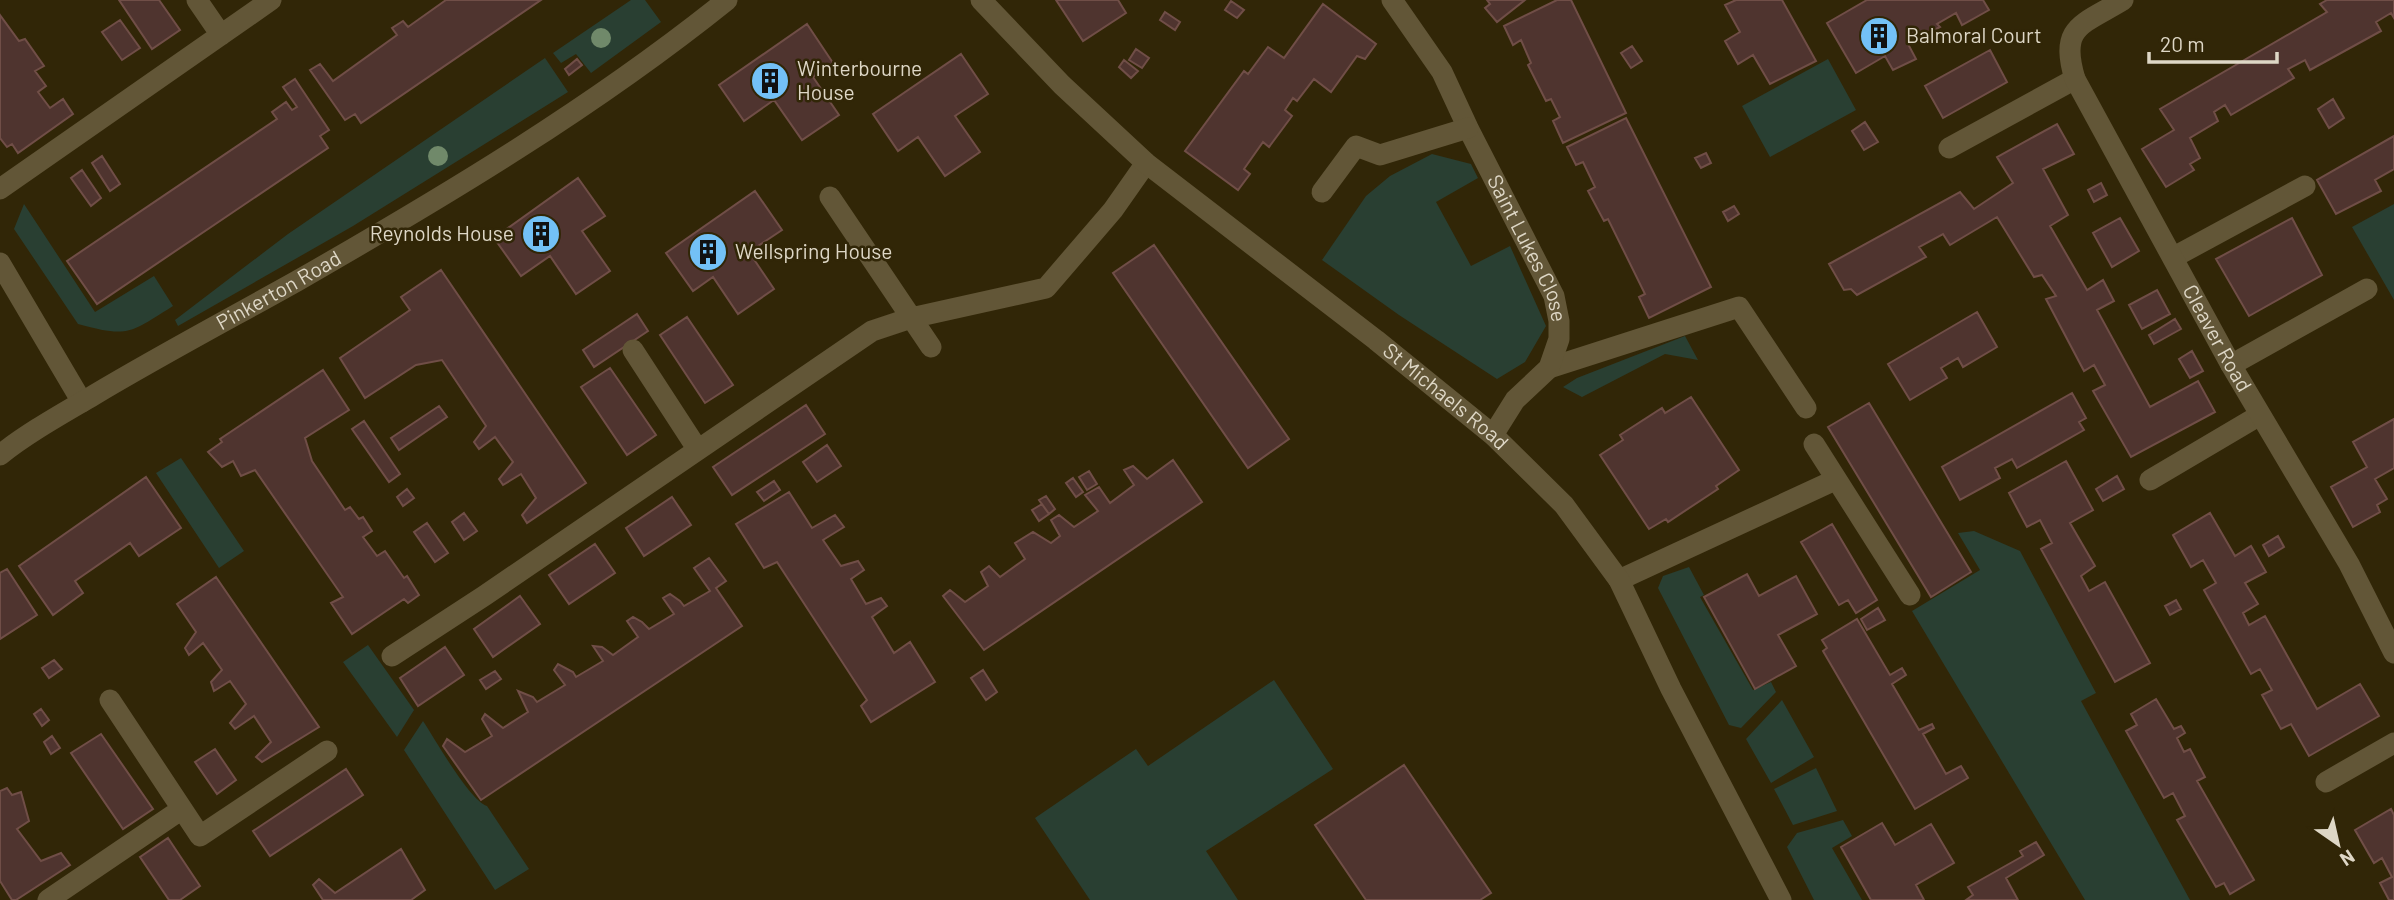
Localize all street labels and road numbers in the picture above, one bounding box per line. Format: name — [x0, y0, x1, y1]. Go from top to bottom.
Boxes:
street label: Saint Lukes Close — [1483, 170, 1573, 324]
street label: Pinkerton Road — [211, 244, 345, 334]
street label: Cleaver Road — [2179, 280, 2258, 396]
street label: St Michaels Road — [1379, 337, 1514, 454]

